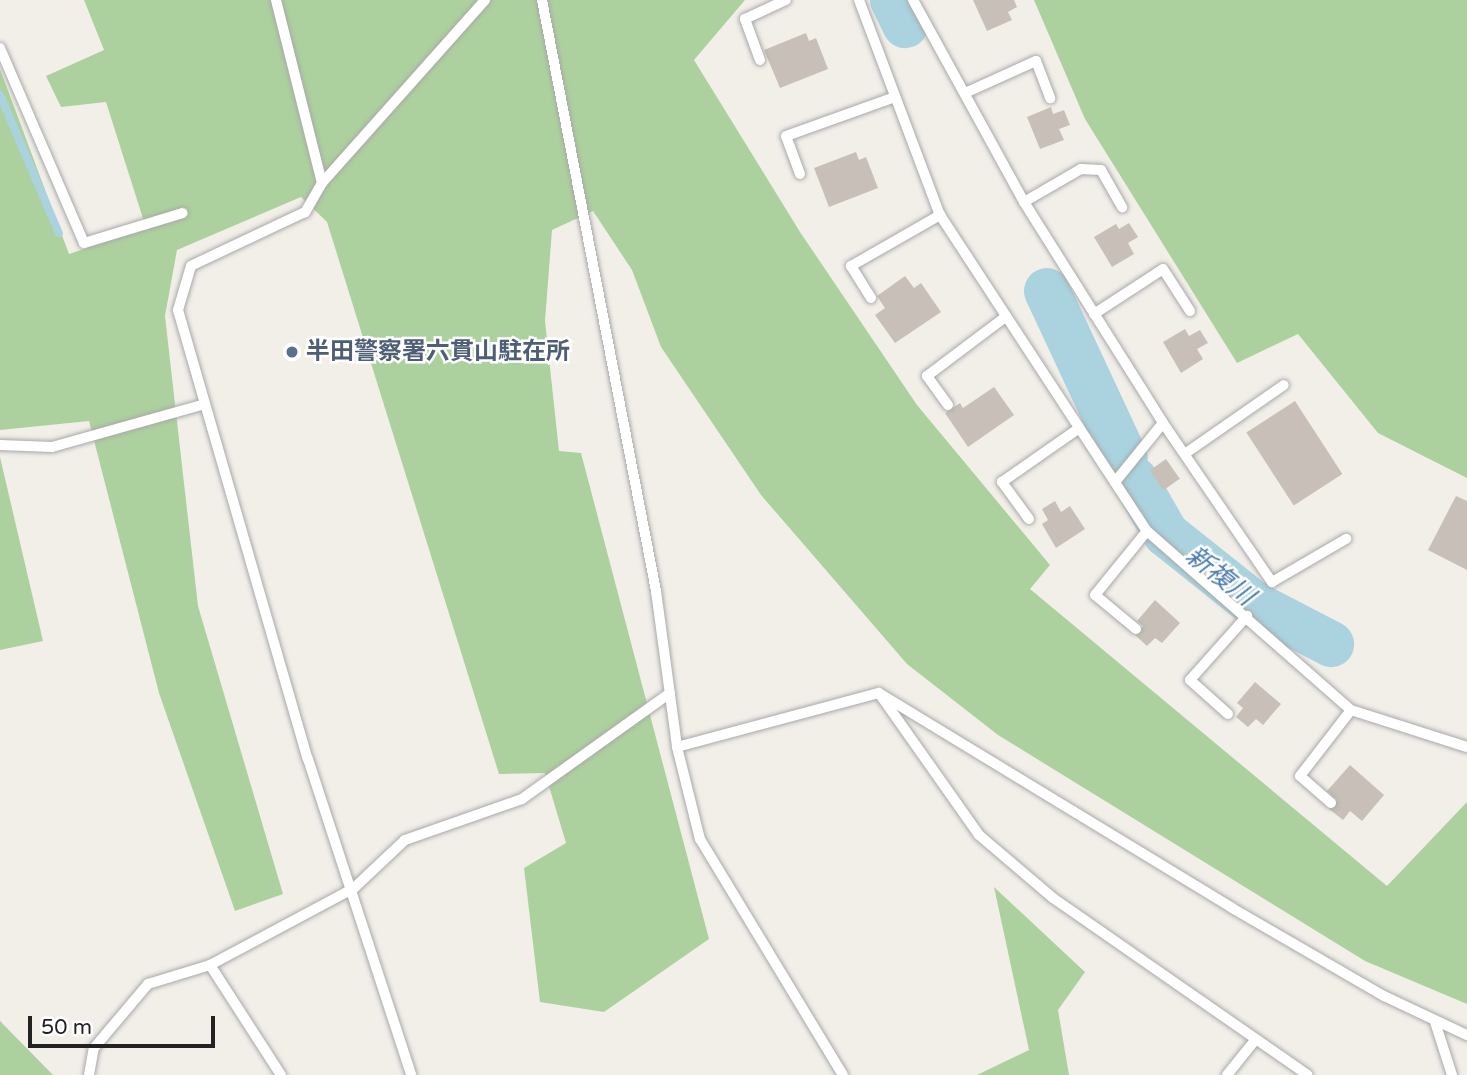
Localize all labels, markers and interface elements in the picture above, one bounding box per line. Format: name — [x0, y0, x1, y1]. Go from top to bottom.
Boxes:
place label: 半田警察署六貫山駐在所 — [306, 338, 570, 366]
marker: 半田警察署六貫山駐在所 — [284, 344, 300, 360]
water label: 新複川 — [1180, 540, 1260, 612]
scale bar — [32, 1002, 219, 1046]
text: 50 m — [41, 1015, 92, 1040]

